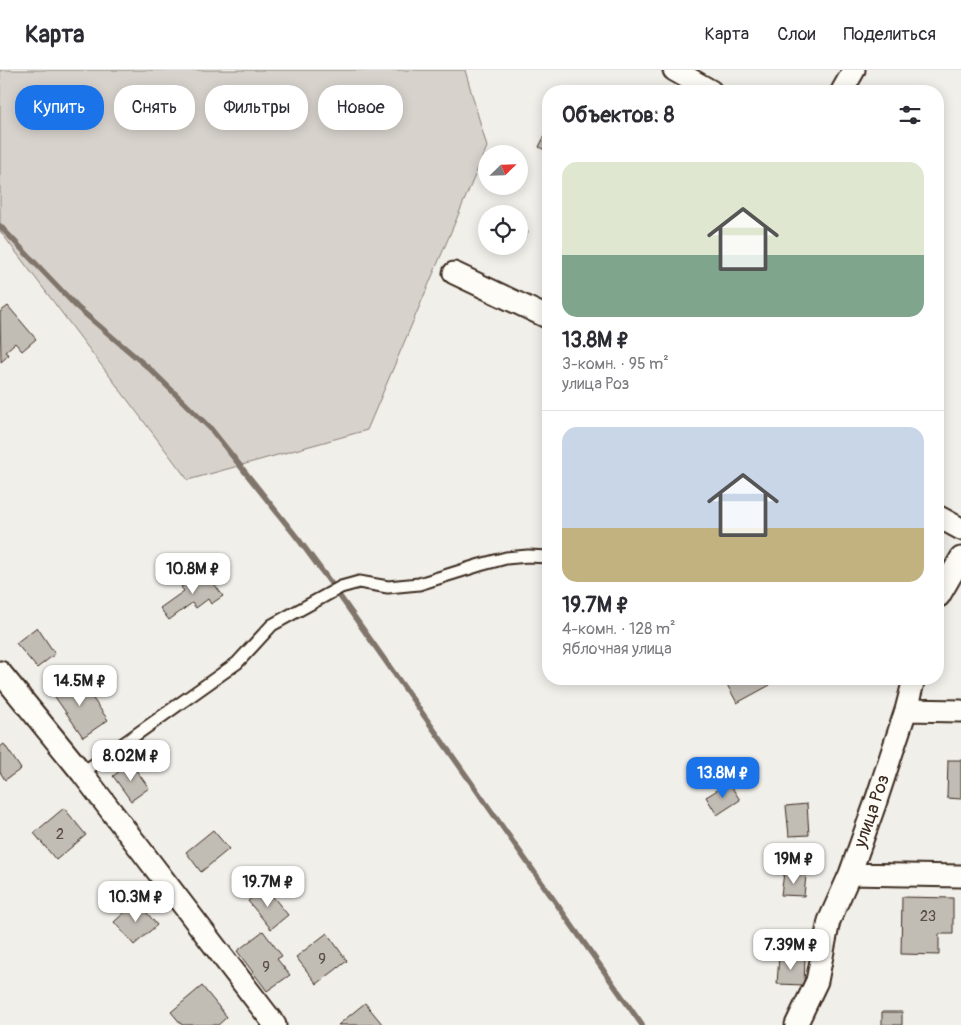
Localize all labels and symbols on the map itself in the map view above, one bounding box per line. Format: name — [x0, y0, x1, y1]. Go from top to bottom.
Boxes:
north arrow — [478, 145, 528, 195]
pin: 10.8M ₽ — [147, 552, 239, 595]
pin: 14.5M ₽ — [34, 664, 126, 707]
pin: 8.02M ₽ — [85, 740, 177, 782]
pin: 13.8M ₽ — [677, 756, 769, 799]
street label: улица Роз — [848, 771, 895, 852]
house number: 2 — [56, 825, 64, 844]
pin: 19M ₽ — [759, 842, 829, 885]
pin: 19.7M ₽ — [222, 866, 314, 908]
pin: 10.3M ₽ — [90, 880, 182, 923]
house number: 23 — [920, 907, 936, 926]
pin: 7.39M ₽ — [745, 928, 837, 971]
house number: 9 — [318, 950, 326, 969]
house number: 9 — [262, 958, 270, 977]

